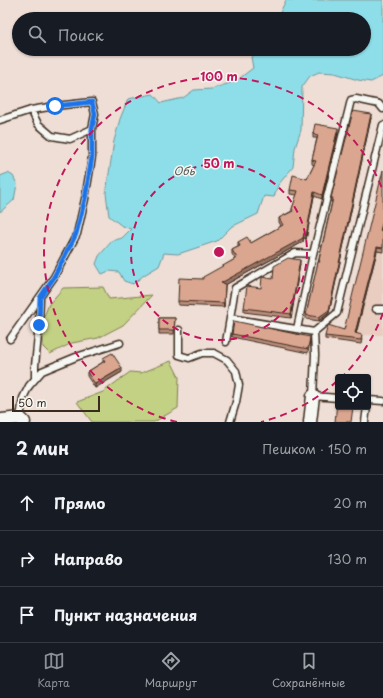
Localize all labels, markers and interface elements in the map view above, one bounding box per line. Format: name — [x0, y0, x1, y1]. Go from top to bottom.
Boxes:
search box — [12, 12, 371, 56]
icon: search — [26, 23, 48, 45]
text: Поиск — [58, 23, 104, 46]
text: 100 m — [200, 67, 238, 85]
route start — [46, 97, 64, 115]
text: 50 m — [203, 154, 235, 172]
water label: Обь — [173, 162, 196, 179]
centre of rings — [212, 245, 226, 259]
route end — [30, 316, 48, 334]
map controls — [335, 374, 371, 410]
button: locate — [335, 374, 371, 410]
scale bar — [12, 394, 100, 413]
text: 50 m — [18, 394, 47, 411]
text: 2 мин — [16, 435, 69, 461]
text: Пешком · 150 m — [262, 439, 367, 458]
text: Прямо — [54, 491, 105, 514]
icon: ahead — [16, 492, 38, 514]
text: 20 m — [333, 493, 367, 512]
text: Направо — [54, 547, 123, 570]
icon: right — [16, 548, 38, 570]
text: 130 m — [328, 549, 367, 568]
text: Пункт назначения — [54, 603, 197, 626]
icon: arrive — [16, 604, 38, 626]
tab: Карта — [38, 650, 70, 691]
tab: Маршрут — [145, 650, 197, 691]
tab: Сохранённые — [272, 650, 345, 691]

